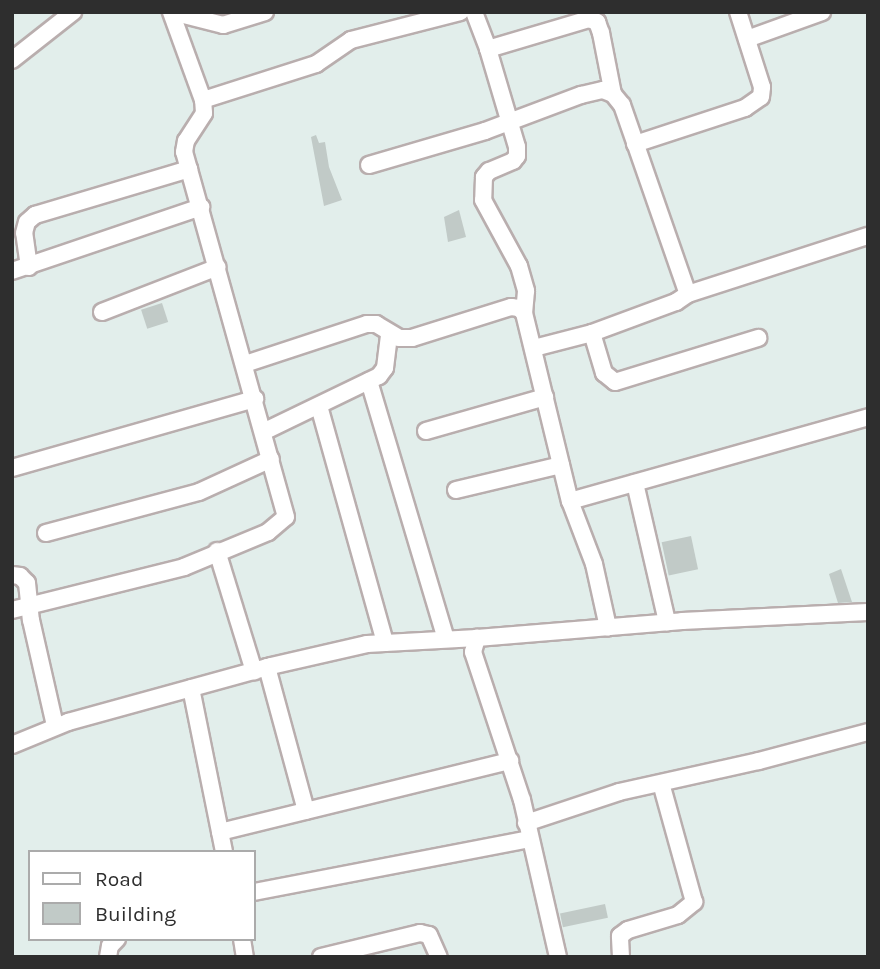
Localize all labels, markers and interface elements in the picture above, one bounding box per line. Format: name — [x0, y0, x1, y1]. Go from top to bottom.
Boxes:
legend — [28, 850, 256, 941]
text: Road — [95, 867, 143, 891]
text: Building — [95, 902, 176, 926]

